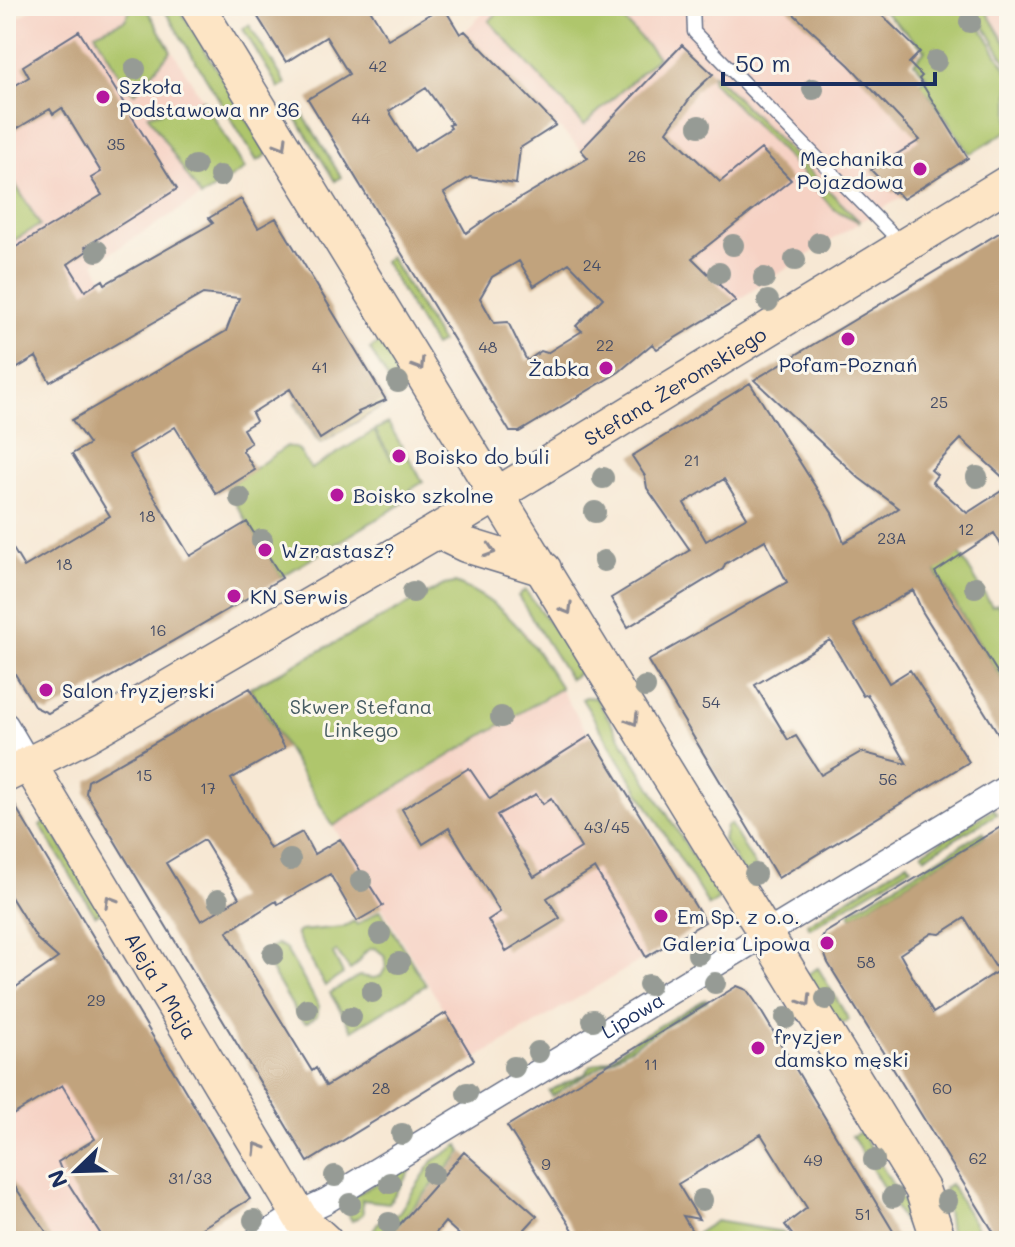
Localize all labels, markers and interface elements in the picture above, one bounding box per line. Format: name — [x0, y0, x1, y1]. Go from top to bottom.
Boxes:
scale bar — [723, 36, 935, 86]
text: 50 m — [735, 47, 791, 78]
house number: 42 — [369, 55, 387, 76]
place label: Szkoła Podstawowa nr 36 — [119, 73, 300, 122]
marker: Szkoła Podstawowa nr 36 — [94, 88, 112, 106]
house number: 44 — [352, 107, 371, 128]
house number: 35 — [107, 133, 125, 154]
one-way arrow — [272, 135, 288, 150]
house number: 26 — [628, 145, 646, 166]
place label: Mechanika Pojazdowa — [797, 145, 904, 194]
marker: Mechanika Pojazdowa — [911, 160, 929, 178]
house number: 24 — [583, 254, 602, 275]
street label: Stefana Żeromskiego — [579, 320, 771, 451]
marker: Pofam-Poznań — [839, 330, 857, 348]
house number: 22 — [596, 334, 614, 355]
house number: 48 — [478, 336, 498, 357]
place label: Pofam-Poznań — [779, 351, 917, 377]
place label: Żabka — [528, 355, 590, 381]
house number: 41 — [312, 356, 328, 377]
one-way arrow — [409, 356, 424, 371]
marker: Żabka — [597, 359, 615, 377]
house number: 25 — [930, 391, 948, 412]
place label: Boisko do buli — [415, 443, 550, 469]
marker: Boisko do buli — [390, 447, 408, 465]
house number: 21 — [684, 449, 700, 470]
place label: Boisko szkolne — [353, 482, 494, 508]
marker: Boisko szkolne — [328, 486, 346, 504]
house number: 18 — [139, 505, 156, 526]
house number: 12 — [958, 518, 974, 539]
house number: 23A — [877, 527, 907, 548]
place label: Wzrastasz? — [281, 537, 395, 563]
marker: Wzrastasz? — [256, 541, 274, 559]
one-way arrow — [482, 542, 496, 558]
house number: 18 — [56, 553, 73, 574]
place label: KN Serwis — [250, 583, 348, 609]
marker: KN Serwis — [225, 587, 243, 605]
one-way arrow — [557, 600, 573, 615]
house number: 16 — [150, 619, 166, 640]
place label: Salon fryzjerski — [62, 677, 215, 703]
marker: Salon fryzjerski — [37, 681, 55, 699]
house number: 54 — [702, 691, 721, 712]
park label: Skwer Stefana Linkego — [290, 693, 432, 742]
one-way arrow — [623, 711, 639, 726]
house number: 15 — [136, 764, 152, 785]
house number: 56 — [879, 768, 898, 789]
house number: 17 — [200, 777, 216, 798]
house number: 43/45 — [584, 816, 630, 837]
one-way arrow — [104, 895, 119, 910]
place label: Em Sp. z o.o. — [677, 903, 800, 929]
marker: Em Sp. z o.o. — [652, 907, 670, 925]
street label: Aleja 1 Maja — [120, 927, 203, 1043]
place label: Galeria Lipowa — [662, 930, 811, 956]
marker: Galeria Lipowa — [818, 934, 836, 952]
house number: 58 — [856, 951, 876, 972]
street label: Lipowa — [596, 986, 668, 1044]
house number: 29 — [87, 989, 105, 1010]
one-way arrow — [797, 992, 812, 1007]
place label: fryzjer damsko męski — [774, 1023, 909, 1072]
marker: fryzjer damsko męski — [749, 1039, 767, 1057]
house number: 11 — [644, 1053, 658, 1074]
house number: 28 — [372, 1077, 391, 1098]
house number: 60 — [932, 1077, 952, 1098]
north arrow — [36, 1131, 116, 1211]
one-way arrow — [252, 1142, 268, 1157]
house number: 62 — [969, 1147, 987, 1168]
house number: 49 — [804, 1149, 822, 1170]
house number: 9 — [541, 1153, 551, 1174]
text: N — [41, 1166, 74, 1192]
house number: 31/33 — [168, 1167, 212, 1188]
house number: 51 — [855, 1203, 871, 1224]

